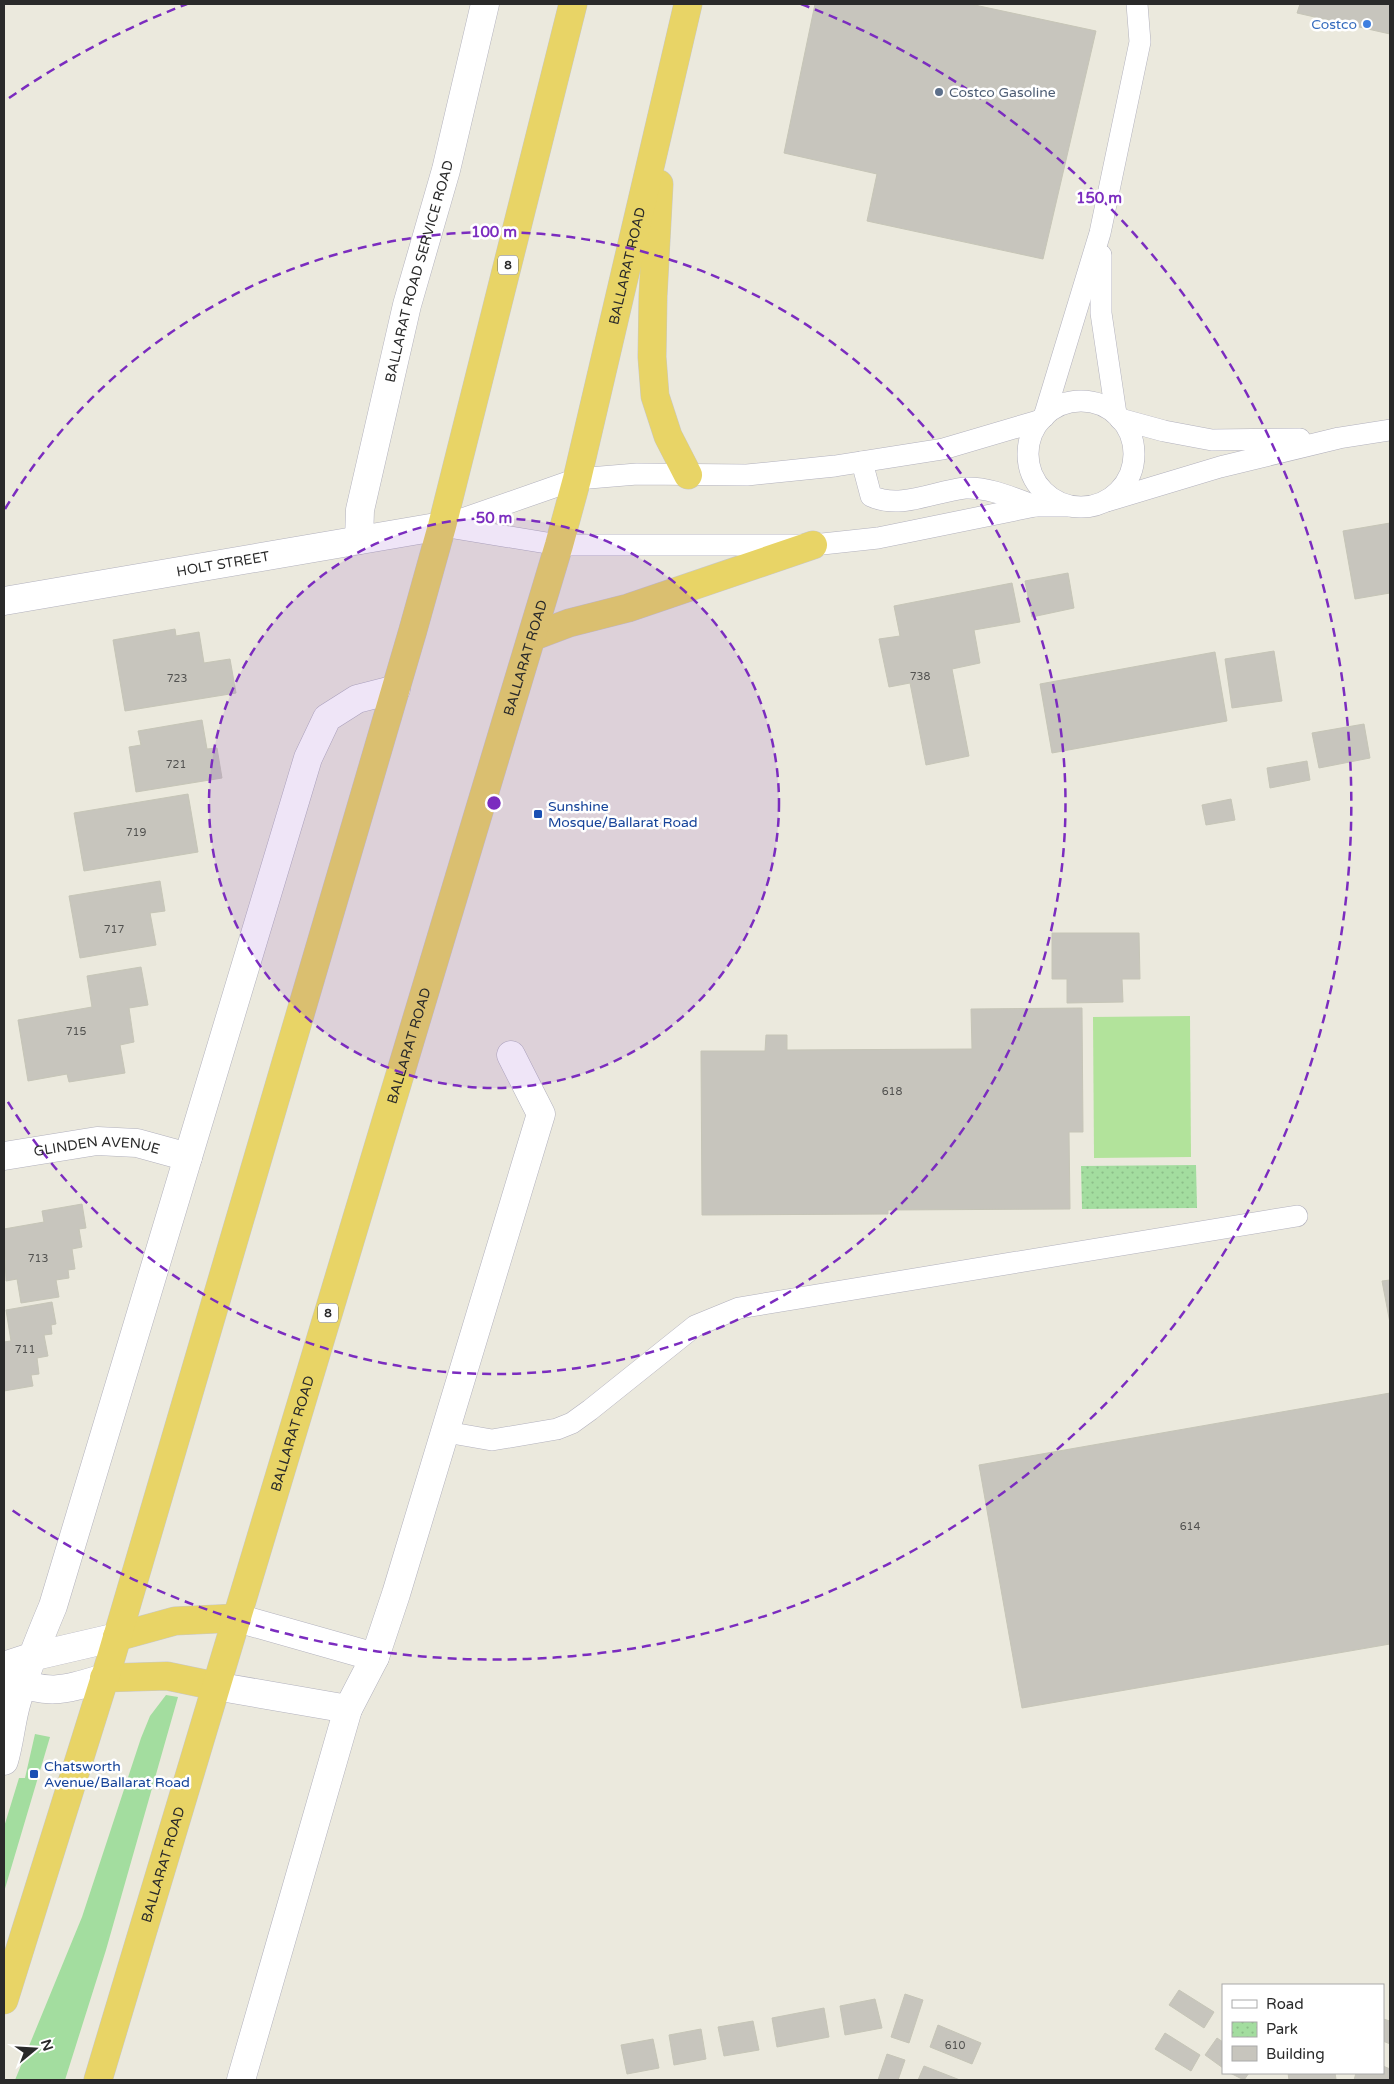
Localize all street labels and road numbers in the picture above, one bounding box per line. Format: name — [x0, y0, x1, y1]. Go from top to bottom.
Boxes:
street label: BALLARAT ROAD SERVICE ROAD — [381, 158, 457, 384]
street label: BALLARAT ROAD — [605, 205, 649, 326]
road number: 8 — [498, 256, 518, 274]
street label: HOLT STREET — [175, 547, 271, 580]
street label: BALLARAT ROAD — [500, 598, 551, 718]
street label: BALLARAT ROAD — [383, 986, 434, 1106]
street label: GLINDEN AVENUE — [32, 1133, 162, 1160]
road number: 8 — [318, 1304, 338, 1322]
street label: BALLARAT ROAD — [267, 1373, 318, 1494]
street label: BALLARAT ROAD — [137, 1804, 188, 1925]

